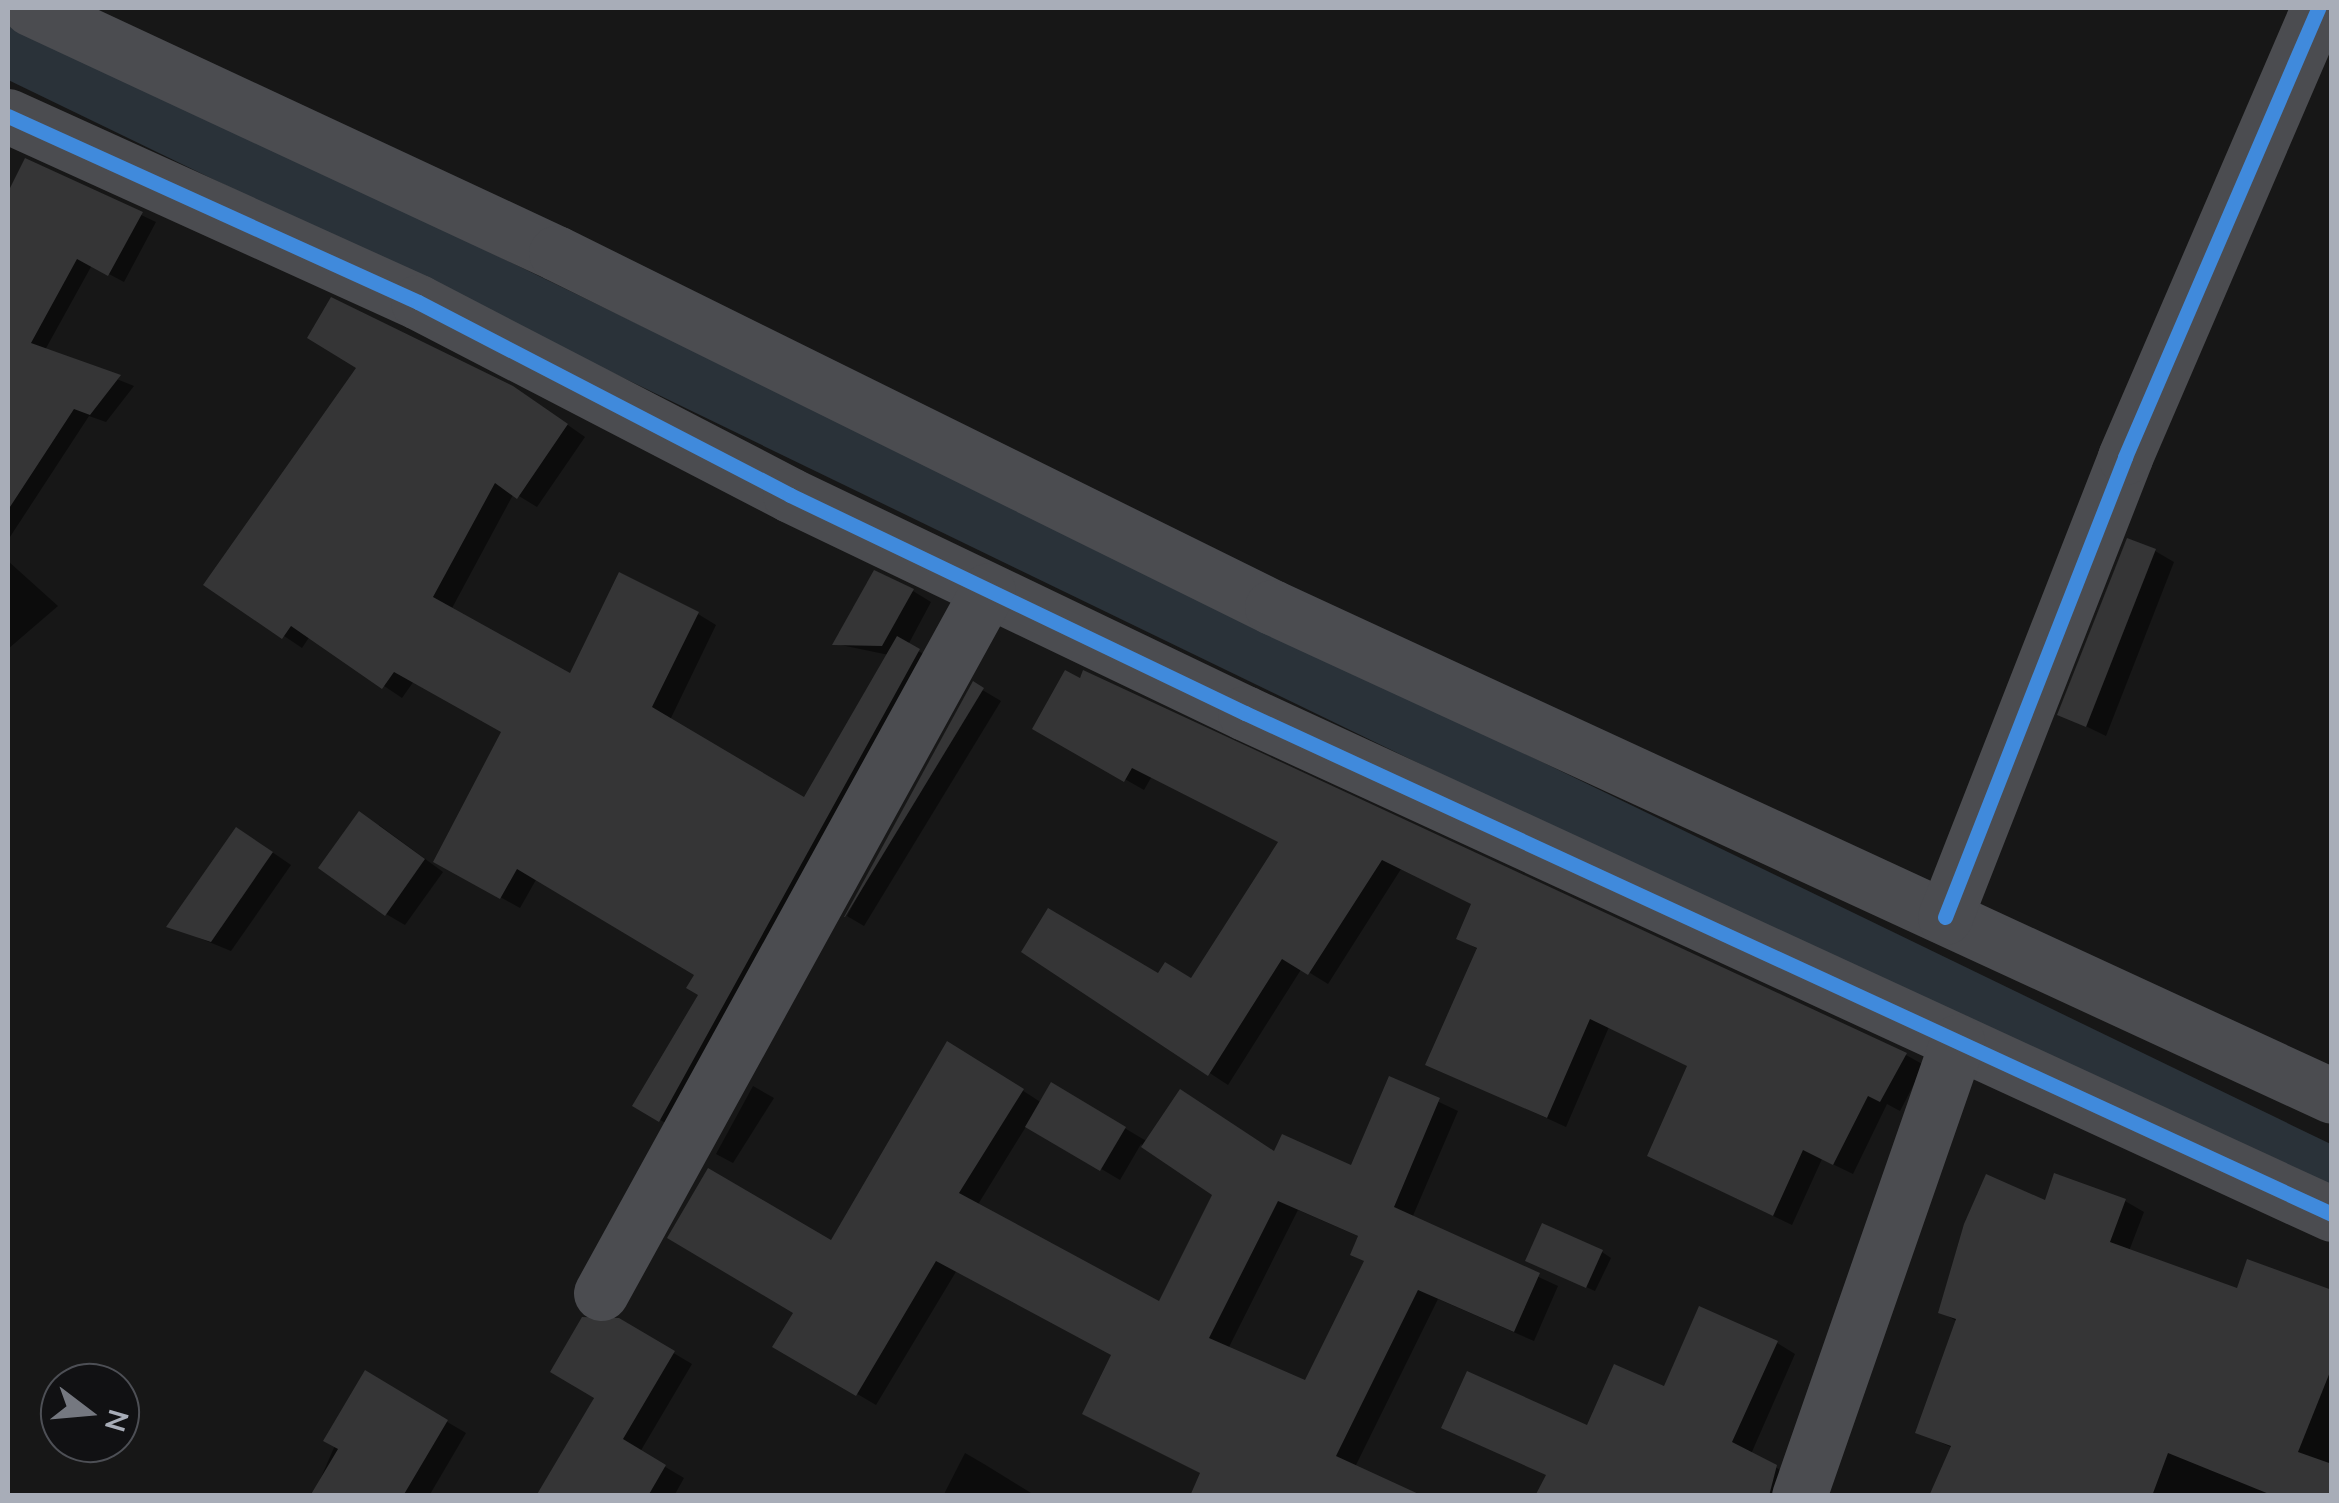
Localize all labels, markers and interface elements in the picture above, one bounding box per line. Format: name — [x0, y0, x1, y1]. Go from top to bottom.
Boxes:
north arrow — [40, 1363, 140, 1463]
text: N — [98, 1406, 137, 1436]

